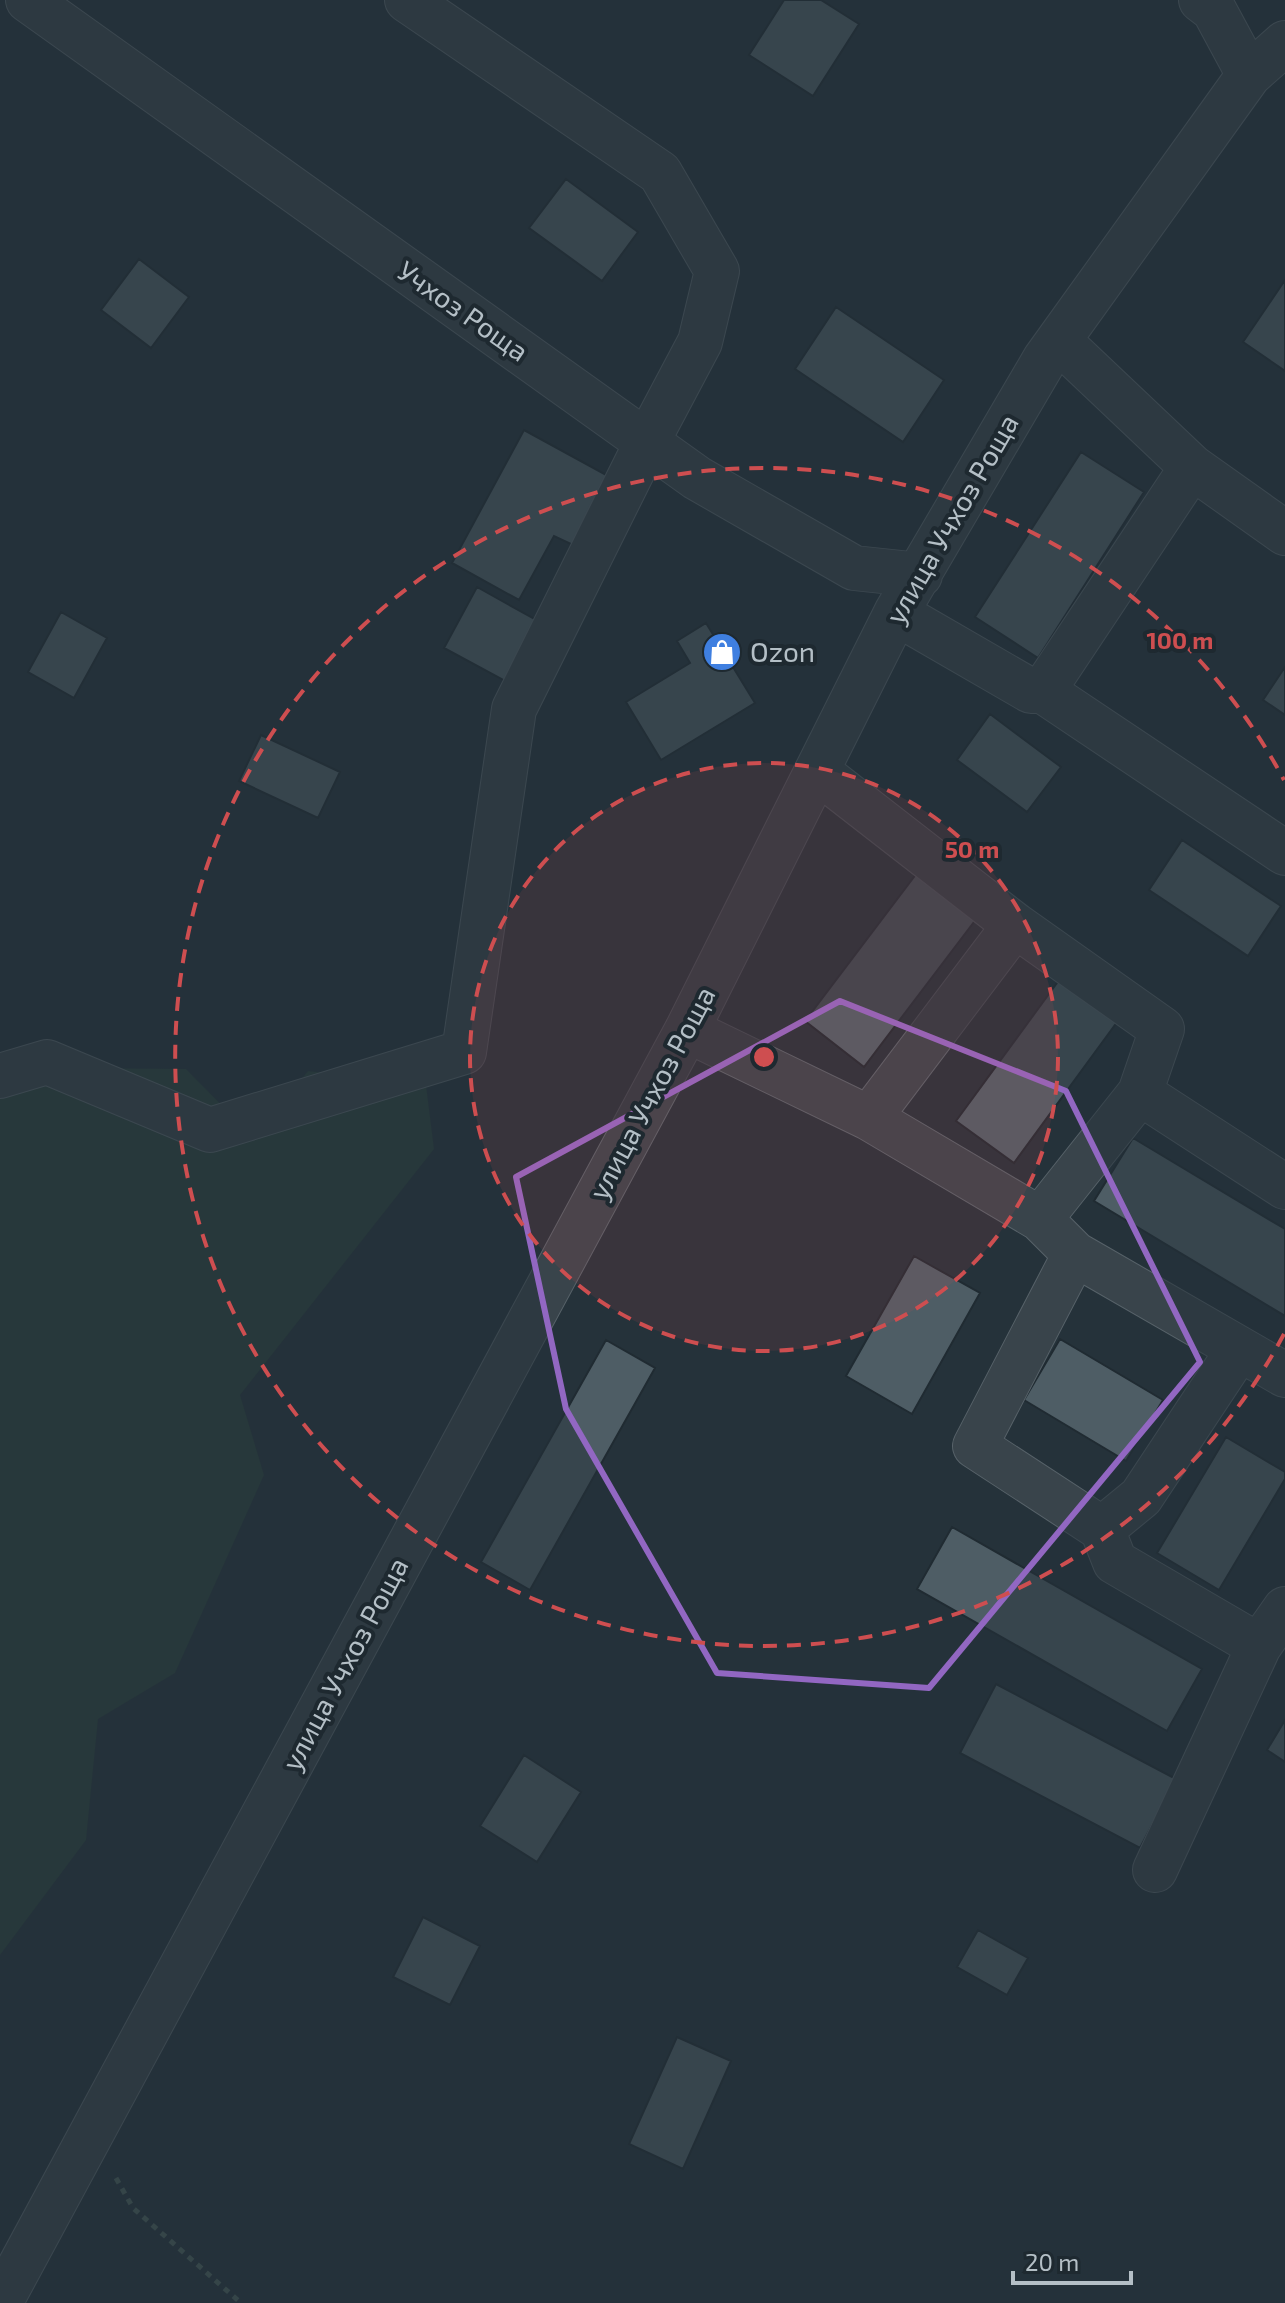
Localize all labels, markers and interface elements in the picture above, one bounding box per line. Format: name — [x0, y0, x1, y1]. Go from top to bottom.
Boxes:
street label: Учхоз Роща — [392, 253, 536, 368]
street label: улица Учхоз Роща — [877, 408, 1025, 629]
text: 100 m — [1147, 625, 1213, 654]
shop icon: Ozon — [701, 631, 743, 673]
place label: Ozon — [750, 634, 815, 668]
text: 50 m — [945, 834, 999, 863]
street label: улица Учхоз Роща — [581, 980, 722, 1205]
centre of rings — [750, 1043, 778, 1071]
street label: улица Учхоз Роща — [274, 1551, 415, 1776]
scale bar — [1013, 2235, 1131, 2285]
text: 20 m — [1025, 2247, 1079, 2276]

